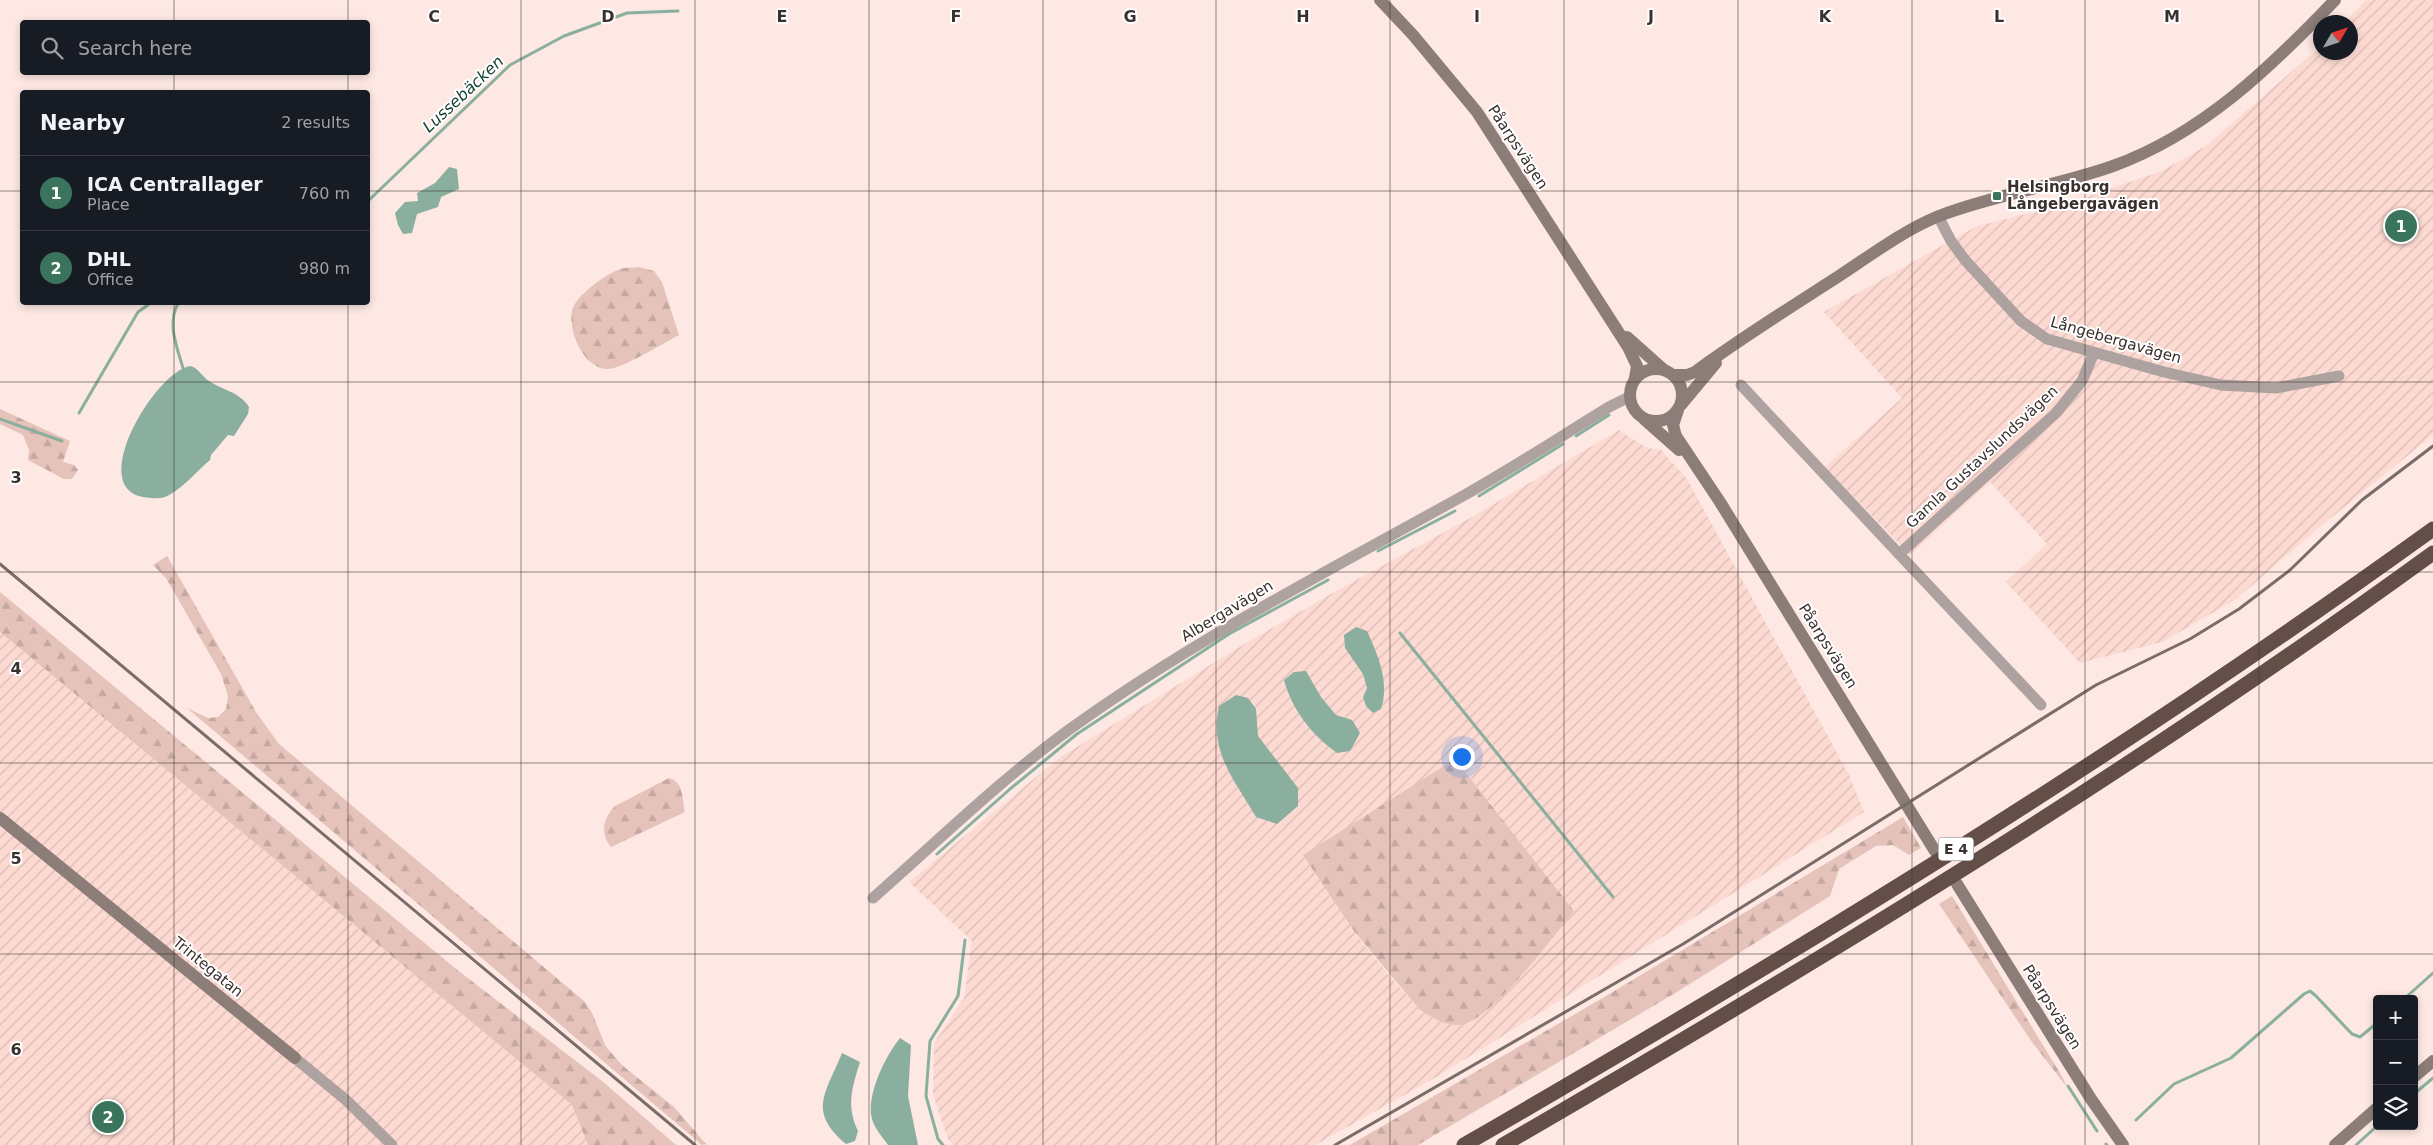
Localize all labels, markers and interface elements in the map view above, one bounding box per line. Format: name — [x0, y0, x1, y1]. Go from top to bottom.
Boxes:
text: C — [428, 7, 440, 26]
text: D — [601, 7, 615, 26]
text: E — [777, 7, 787, 26]
text: F — [951, 7, 961, 26]
text: G — [1123, 7, 1137, 26]
text: H — [1296, 7, 1310, 26]
text: I — [1474, 7, 1480, 26]
text: J — [1647, 7, 1654, 26]
text: K — [1819, 7, 1832, 26]
text: L — [1994, 7, 2004, 26]
text: M — [2164, 7, 2180, 26]
north arrow — [2313, 15, 2358, 60]
search box — [20, 20, 370, 75]
icon: search — [38, 34, 66, 62]
text: Search here — [78, 37, 192, 59]
water label: Lussebäcken — [419, 52, 507, 136]
street label: Påarpsvägen — [1484, 102, 1552, 192]
text: Nearby — [40, 111, 125, 135]
text: 2 results — [281, 113, 350, 132]
text: ICA Centrallager — [87, 173, 263, 195]
place label: Helsingborg Långebergavägen — [2007, 178, 2159, 213]
text: 1 — [50, 184, 62, 203]
text: 760 m — [299, 184, 350, 203]
marker: Helsingborg Långebergavägen — [1991, 190, 2003, 202]
text: Place — [87, 195, 130, 214]
pin: 1 — [2385, 207, 2417, 245]
text: DHL — [87, 248, 131, 270]
text: 2 — [50, 259, 62, 278]
text: 980 m — [299, 259, 350, 278]
text: Office — [87, 270, 134, 289]
street label: Långebergavägen — [2048, 313, 2184, 367]
street label: Gamla Gustavslundsvägen — [1902, 382, 2062, 532]
text: 3 — [10, 468, 22, 487]
street label: Albergavägen — [1178, 576, 1276, 646]
street label: Påarpsvägen — [1795, 600, 1861, 692]
text: 4 — [10, 659, 22, 678]
your location — [1449, 744, 1475, 770]
road number: E 4 — [1938, 838, 1974, 861]
text: 5 — [10, 849, 22, 868]
street label: Trintegatan — [168, 933, 247, 1001]
street label: Påarpsvägen — [2019, 961, 2085, 1053]
map controls — [2373, 995, 2418, 1130]
button: + — [2373, 995, 2418, 1040]
text: 6 — [10, 1040, 22, 1059]
button: − — [2373, 1040, 2418, 1085]
button: layers — [2373, 1085, 2418, 1130]
pin: 2 — [92, 1098, 124, 1136]

